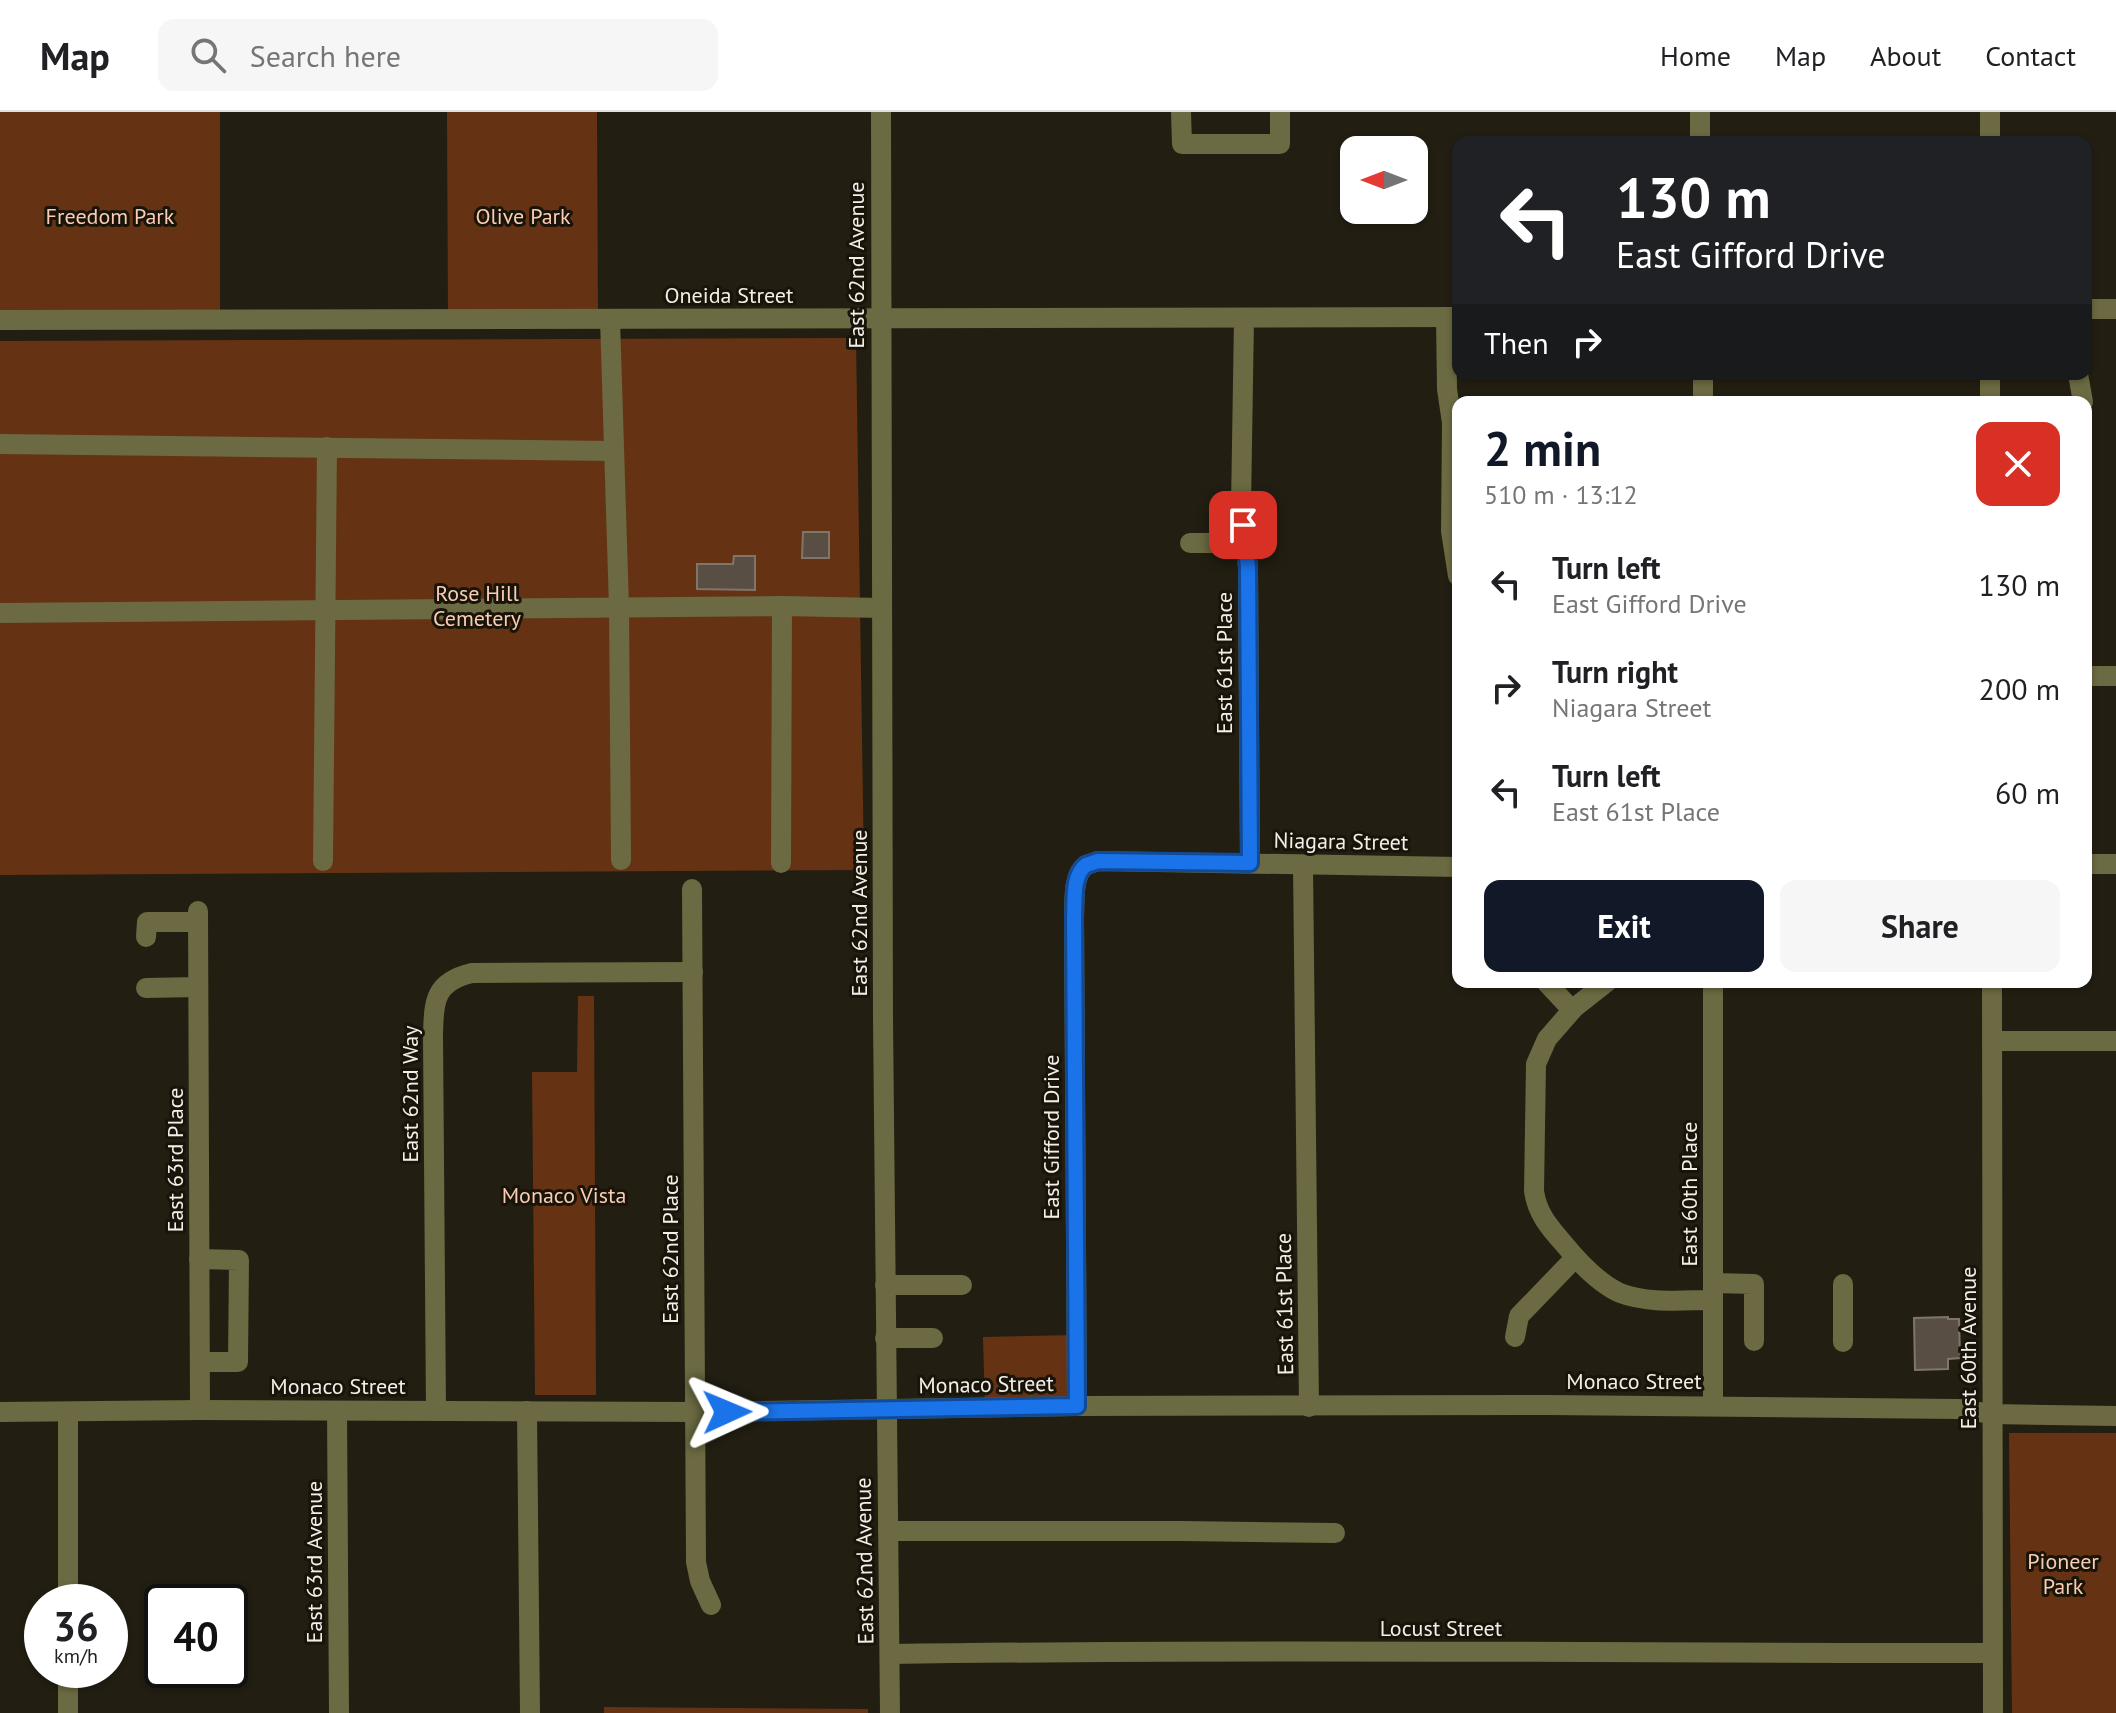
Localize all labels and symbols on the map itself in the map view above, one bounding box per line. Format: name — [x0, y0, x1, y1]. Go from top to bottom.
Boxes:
north arrow — [1340, 136, 1428, 224]
street label: East 62nd Avenue — [842, 181, 870, 349]
park label: Freedom Park — [46, 202, 175, 230]
park label: Olive Park — [475, 202, 571, 230]
street label: Oneida Street — [665, 281, 794, 309]
pin — [1209, 491, 1277, 559]
park label: Rose Hill Cemetery — [433, 579, 522, 632]
street label: East 61st Place — [1210, 592, 1238, 734]
street label: Niagara Street — [1273, 826, 1409, 856]
street label: East 62nd Avenue — [845, 829, 873, 997]
street label: East 62nd Way — [396, 1025, 424, 1163]
street label: East Gifford Drive — [1037, 1055, 1065, 1219]
street label: East 63rd Place — [161, 1088, 189, 1232]
street label: East 60th Place — [1675, 1122, 1703, 1266]
street label: East 62nd Place — [656, 1174, 684, 1324]
park label: Monaco Vista — [502, 1181, 626, 1209]
street label: East 61st Place — [1269, 1233, 1299, 1375]
street label: East 60th Avenue — [1954, 1267, 1982, 1429]
street label: Monaco Street — [1566, 1367, 1702, 1395]
street label: Monaco Street — [918, 1369, 1054, 1399]
position arrow — [685, 1370, 769, 1454]
street label: Monaco Street — [270, 1372, 406, 1400]
street label: East 62nd Avenue — [849, 1477, 879, 1645]
street label: East 63rd Avenue — [300, 1481, 328, 1643]
park label: Pioneer Park — [2027, 1547, 2099, 1600]
speed limit sign: 40 — [144, 1584, 248, 1688]
street label: Locust Street — [1380, 1614, 1503, 1642]

